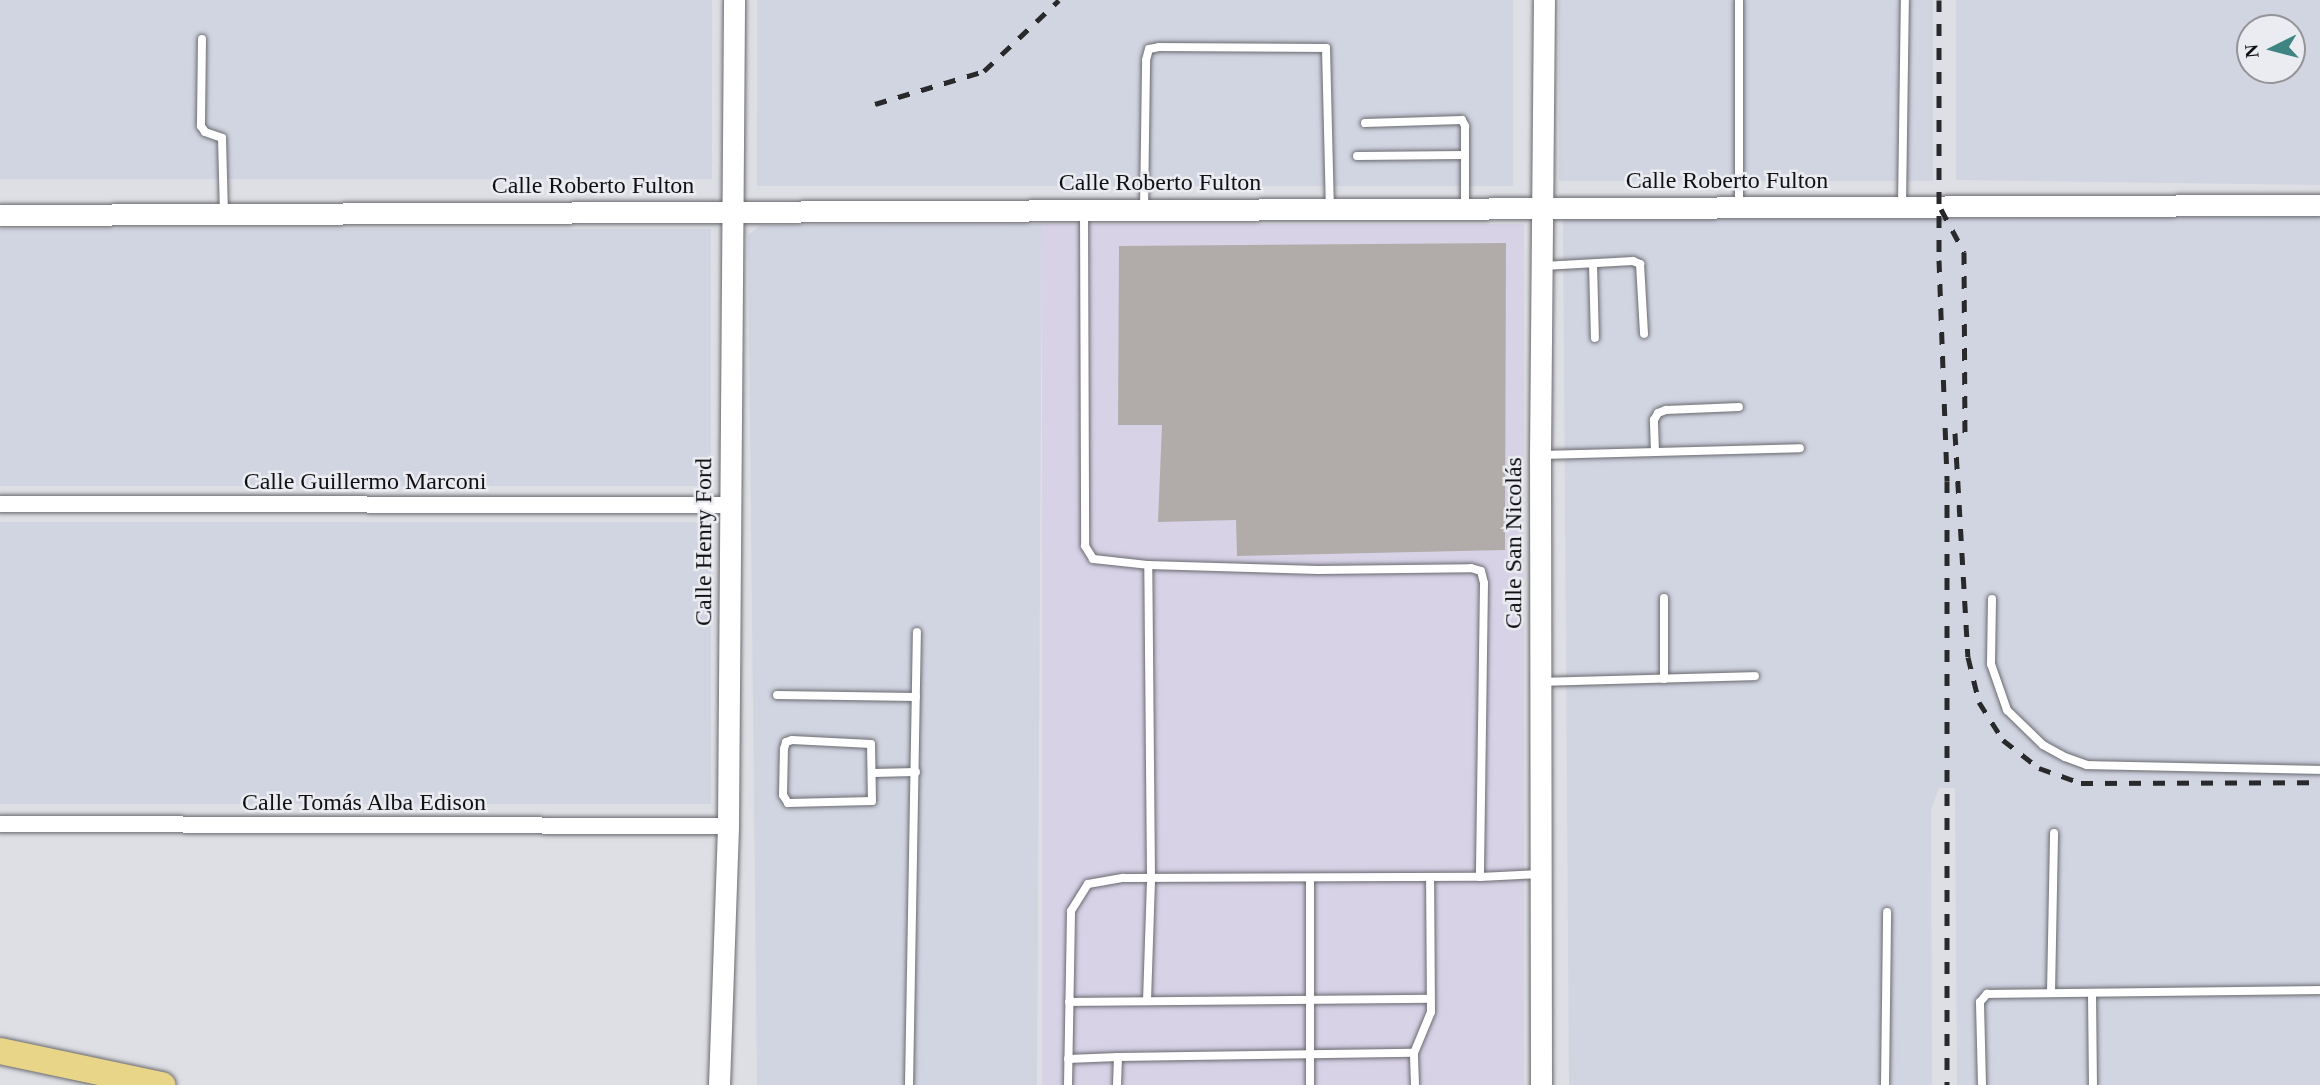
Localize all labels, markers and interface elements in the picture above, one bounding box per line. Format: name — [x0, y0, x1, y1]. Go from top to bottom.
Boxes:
north arrow — [2236, 14, 2306, 84]
text: N — [2240, 43, 2263, 59]
street label: Calle Roberto Fulton — [1626, 167, 1828, 195]
street label: Calle Roberto Fulton — [1059, 169, 1261, 197]
street label: Calle Roberto Fulton — [492, 172, 694, 200]
street label: Calle San Nicolás — [1500, 457, 1528, 629]
street label: Calle Henry Ford — [690, 458, 718, 626]
street label: Calle Guillermo Marconi — [244, 468, 486, 496]
street label: Calle Tomás Alba Edison — [241, 789, 487, 817]

